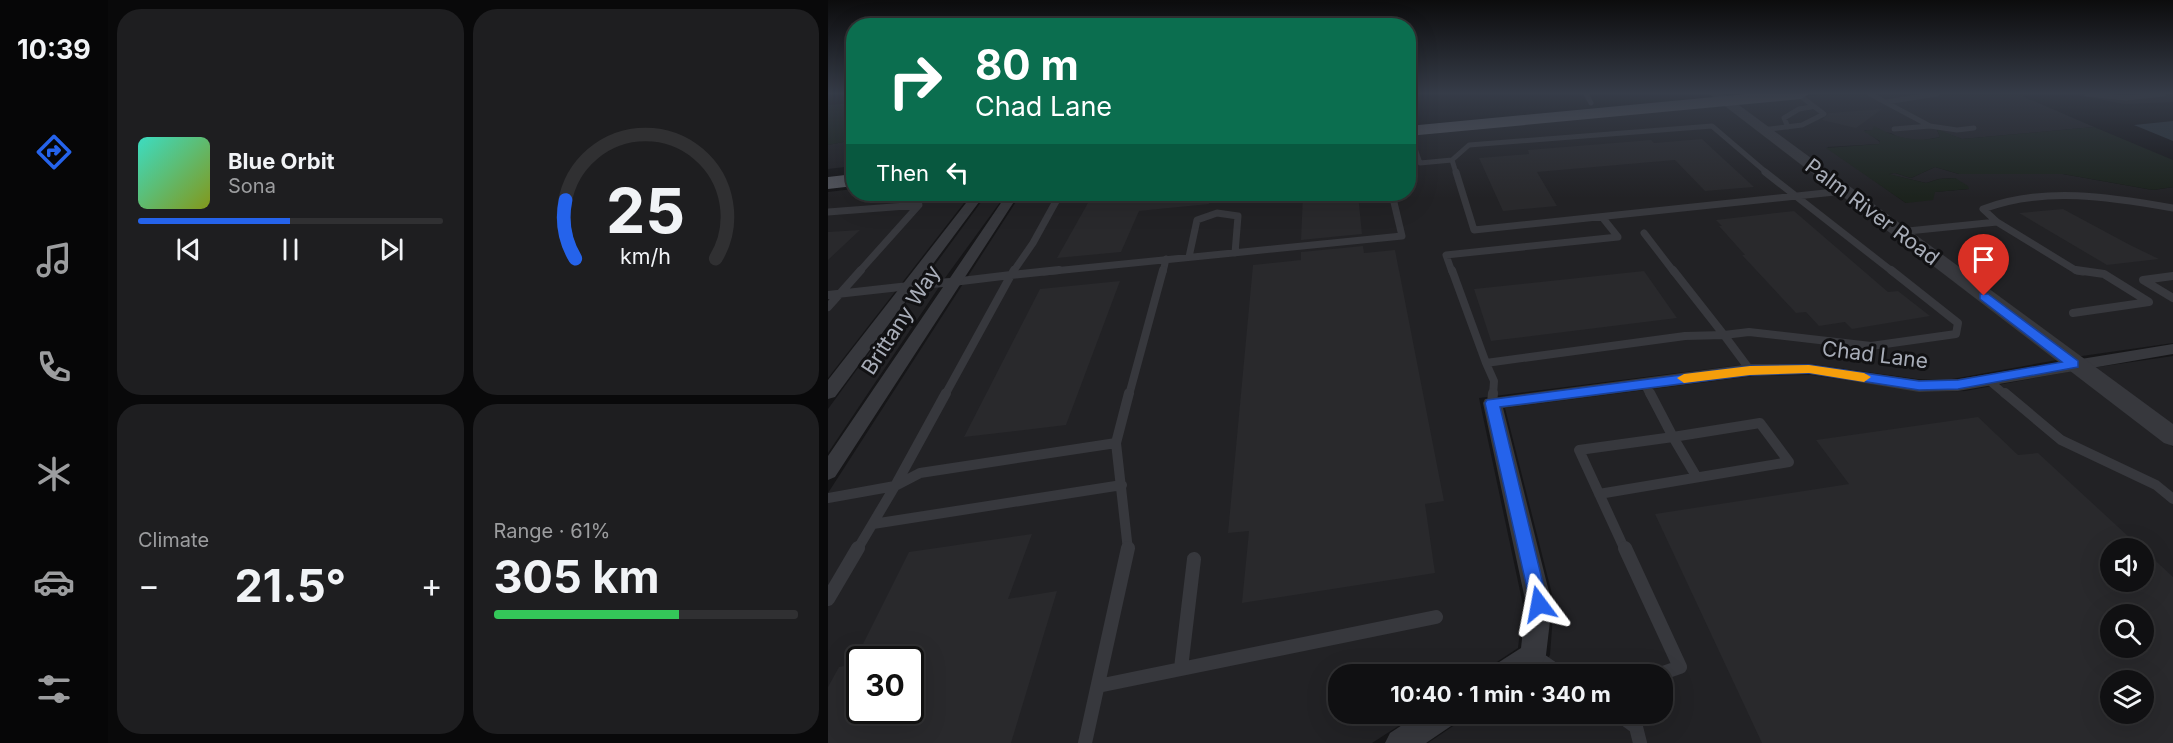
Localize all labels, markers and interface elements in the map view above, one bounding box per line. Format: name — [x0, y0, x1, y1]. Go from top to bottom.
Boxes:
text: 10:39 — [17, 33, 91, 66]
text: 80 m — [975, 39, 1079, 90]
icon: right — [876, 42, 954, 120]
text: Chad Lane — [975, 90, 1112, 123]
icon: directions — [33, 131, 75, 173]
text: Blue Orbit — [228, 148, 335, 174]
street label: Palm River Road — [1800, 153, 1944, 270]
icon: left — [941, 156, 974, 189]
text: Then — [876, 160, 929, 186]
text: 25 — [606, 173, 685, 248]
text: Sona — [228, 174, 276, 198]
icon: previous — [172, 233, 205, 266]
icon: pause — [274, 233, 307, 266]
icon: next — [375, 233, 408, 266]
pin — [1958, 234, 2009, 296]
icon: music — [33, 239, 75, 281]
text: km/h — [620, 243, 671, 269]
icon: arrive — [1967, 243, 2000, 276]
street label: Brittany Way — [856, 260, 945, 379]
street label: Chad Lane — [1821, 336, 1930, 373]
icon: phone — [33, 346, 75, 388]
icon: climate — [33, 453, 75, 495]
text: Range · 61% — [494, 519, 610, 543]
text: Climate — [138, 528, 209, 552]
map controls — [2100, 538, 2154, 724]
button: sound — [2100, 538, 2154, 592]
text: 305 km — [494, 549, 659, 604]
text: 21.5° — [234, 558, 346, 613]
icon: car — [33, 561, 75, 603]
text: − — [138, 565, 160, 605]
text: + — [421, 565, 443, 605]
position arrow — [1507, 572, 1571, 636]
button: search — [2100, 604, 2154, 658]
speed limit sign: 30 — [846, 646, 924, 724]
icon: filters — [33, 668, 75, 710]
button: layers — [2100, 670, 2154, 724]
text: 10:40 · 1 min · 340 m — [1390, 681, 1611, 707]

